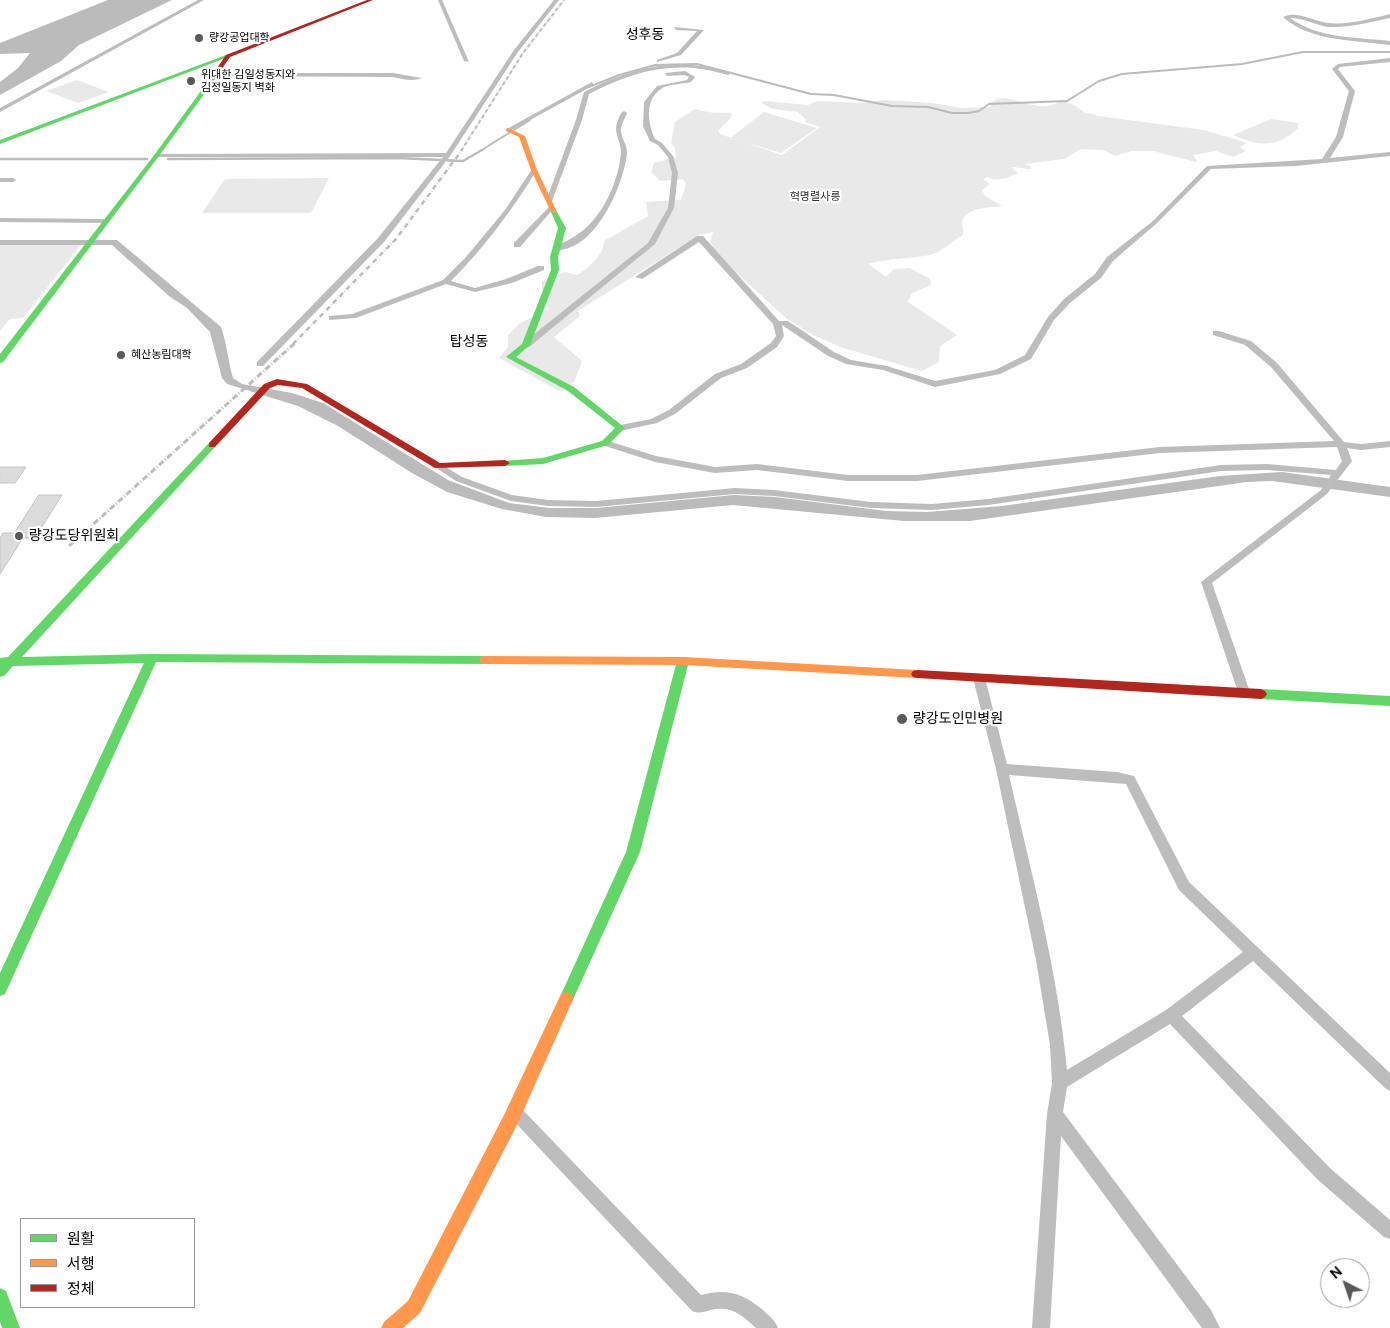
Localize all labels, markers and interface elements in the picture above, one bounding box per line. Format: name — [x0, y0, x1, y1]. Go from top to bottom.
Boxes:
district label: 성후동 — [626, 27, 664, 43]
place label: 량강공업대학 — [209, 31, 270, 45]
marker: 량강공업대학 — [193, 32, 205, 44]
place label: 위대한 김일성동지와 김정일동지 벽화 — [201, 68, 295, 94]
marker: 위대한 김일성동지와 김정일동지 벽화 — [185, 75, 197, 87]
park label: 혁명렬사릉 — [790, 190, 840, 204]
district label: 탑성동 — [450, 334, 488, 350]
place label: 혜산농림대학 — [131, 348, 192, 362]
marker: 혜산농림대학 — [115, 349, 127, 361]
place label: 량강도당위원회 — [29, 528, 119, 544]
marker: 량강도당위원회 — [13, 530, 25, 542]
place label: 량강도인민병원 — [913, 711, 1003, 727]
marker: 량강도인민병원 — [895, 712, 909, 726]
legend — [20, 1218, 195, 1308]
text: 원활 — [67, 1229, 95, 1249]
text: 서행 — [67, 1254, 95, 1274]
north arrow — [1320, 1258, 1370, 1308]
text: N — [1326, 1262, 1346, 1283]
text: 정체 — [67, 1279, 95, 1299]

